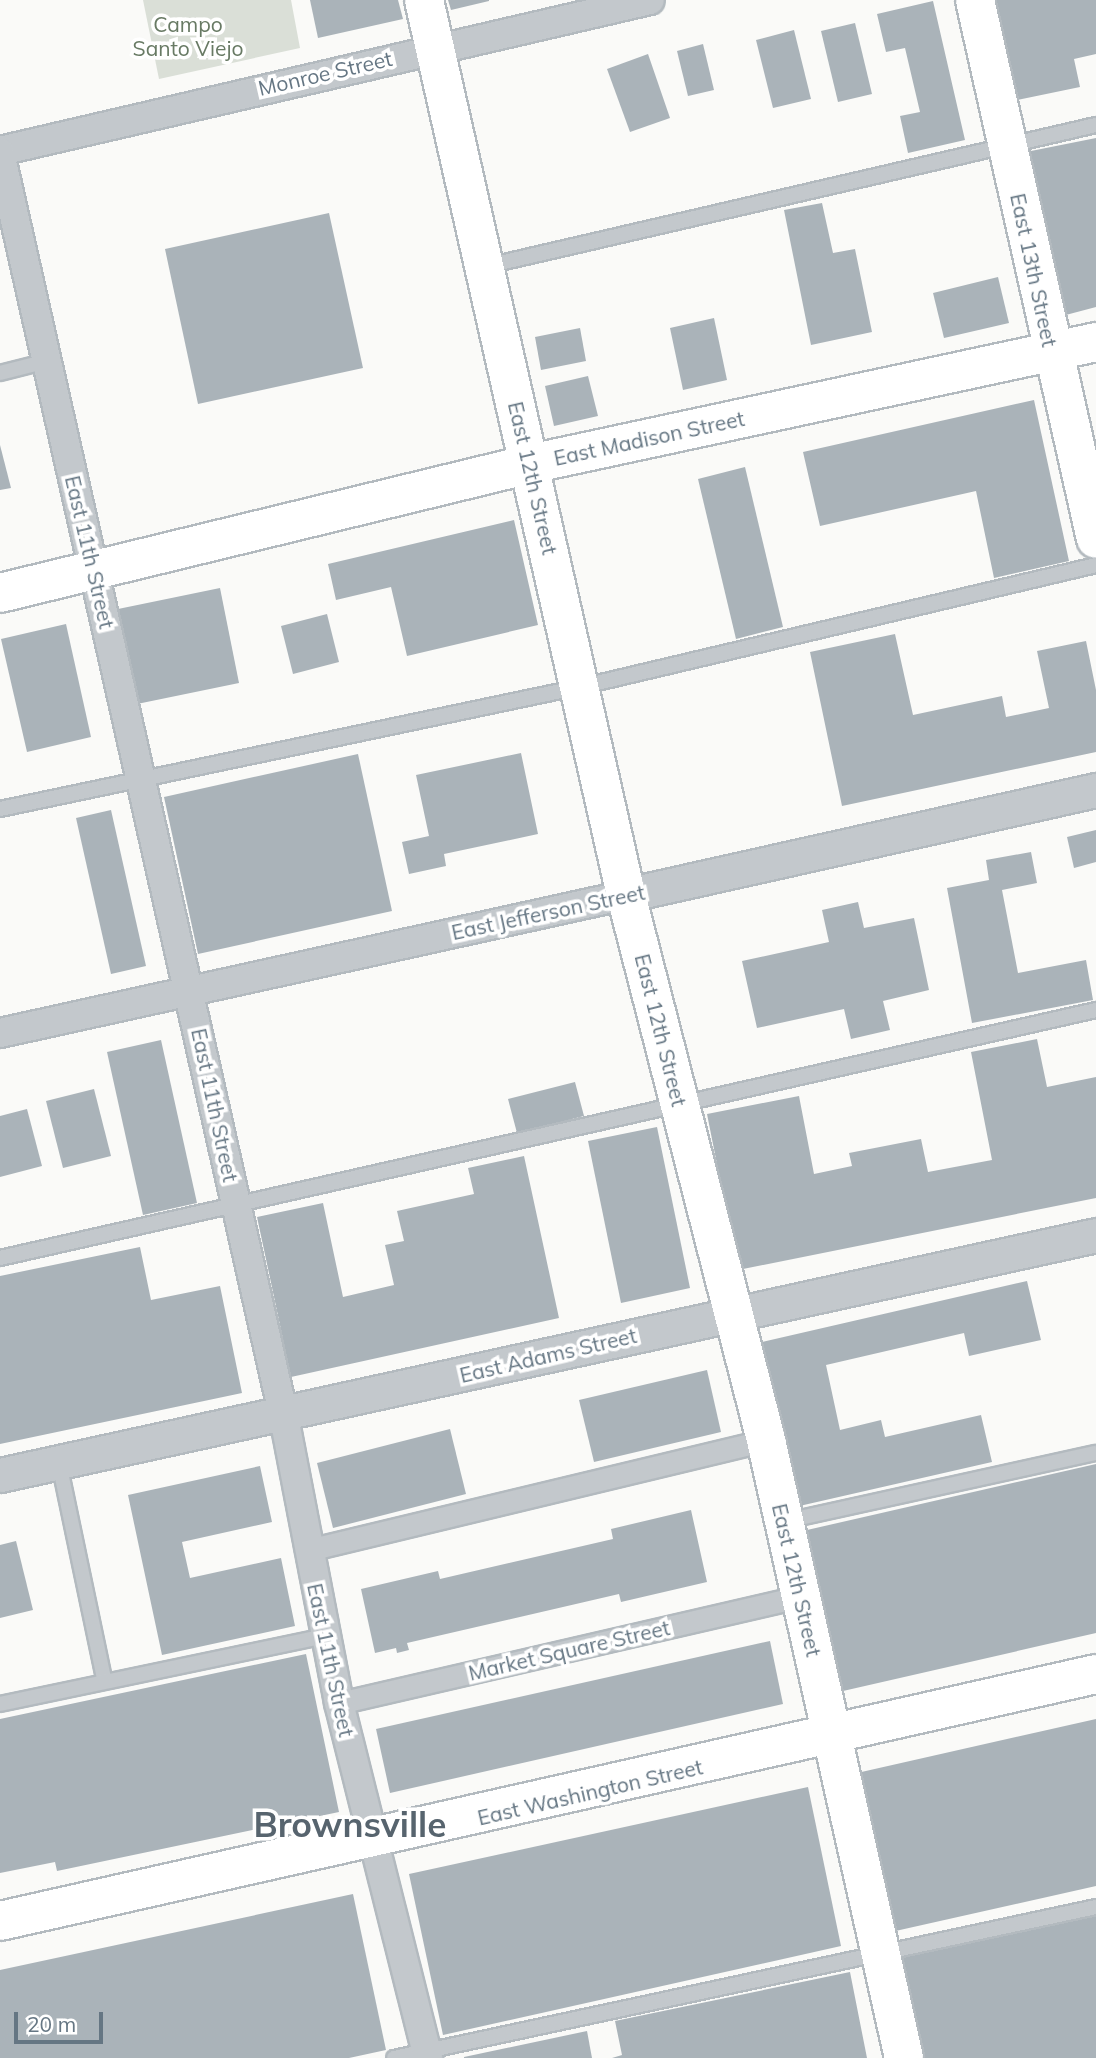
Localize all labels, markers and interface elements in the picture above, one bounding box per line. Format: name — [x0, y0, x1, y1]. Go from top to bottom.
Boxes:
park label: Campo Santo Viejo — [133, 11, 243, 61]
street label: Monroe Street — [256, 45, 394, 101]
street label: East 13th Street — [1005, 191, 1063, 349]
street label: East 12th Street — [503, 399, 563, 557]
street label: East Madison Street — [551, 405, 747, 471]
street label: East 11th Street — [60, 473, 120, 631]
street label: East Jefferson Street — [449, 879, 647, 945]
street label: East 12th Street — [630, 951, 692, 1109]
street label: East 11th Street — [186, 1026, 244, 1184]
street label: East Adams Street — [457, 1322, 639, 1388]
street label: East 12th Street — [767, 1501, 827, 1659]
street label: East 11th Street — [302, 1581, 360, 1739]
street label: Market Square Street — [466, 1615, 672, 1685]
street label: East Washington Street — [475, 1754, 705, 1830]
district label: Brownsville — [254, 1803, 446, 1845]
scale bar — [18, 1998, 107, 2042]
text: 20 m — [27, 2011, 76, 2037]

